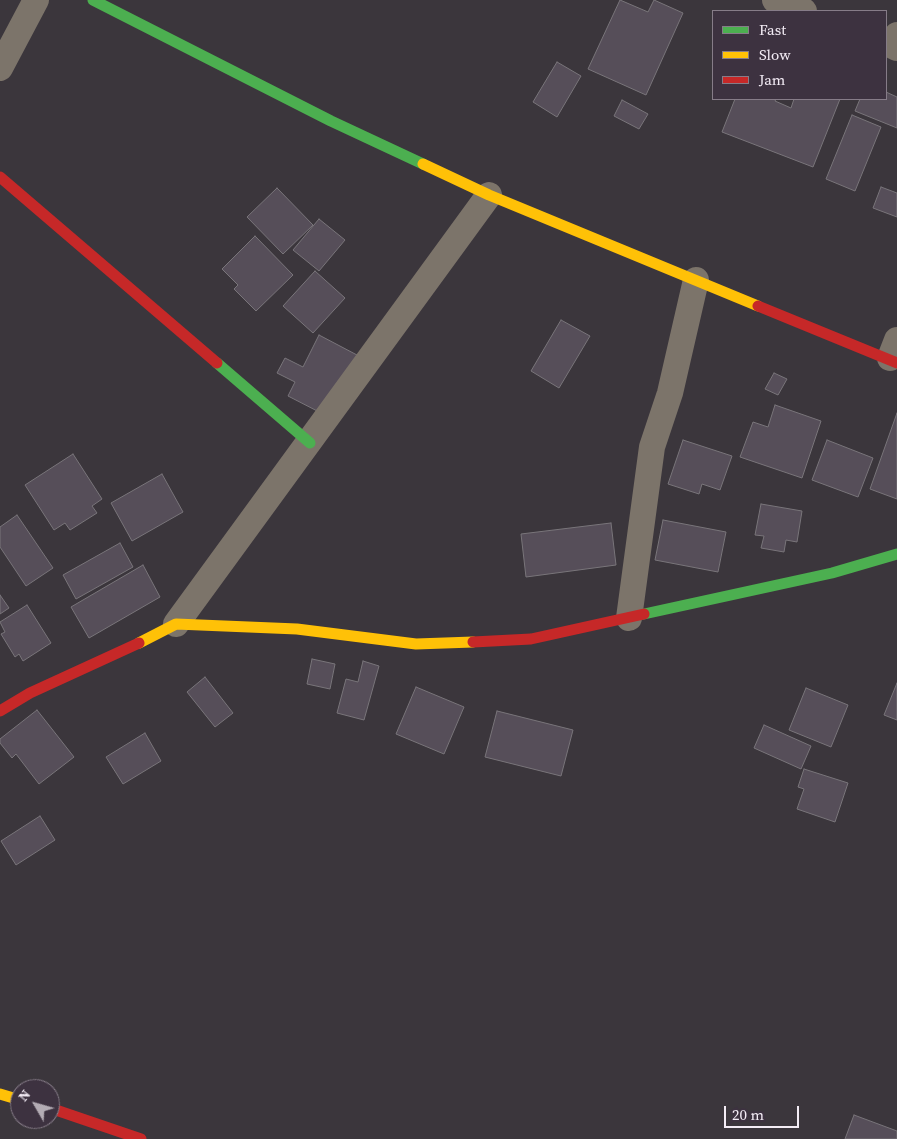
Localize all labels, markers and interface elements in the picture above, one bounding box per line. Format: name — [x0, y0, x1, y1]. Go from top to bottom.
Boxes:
legend — [712, 10, 887, 100]
text: Fast — [759, 19, 786, 40]
text: Slow — [759, 44, 791, 65]
text: Jam — [759, 69, 785, 90]
north arrow — [10, 1079, 60, 1129]
text: N — [13, 1085, 35, 1106]
scale bar — [727, 1096, 802, 1128]
text: 20 m — [732, 1104, 764, 1125]

